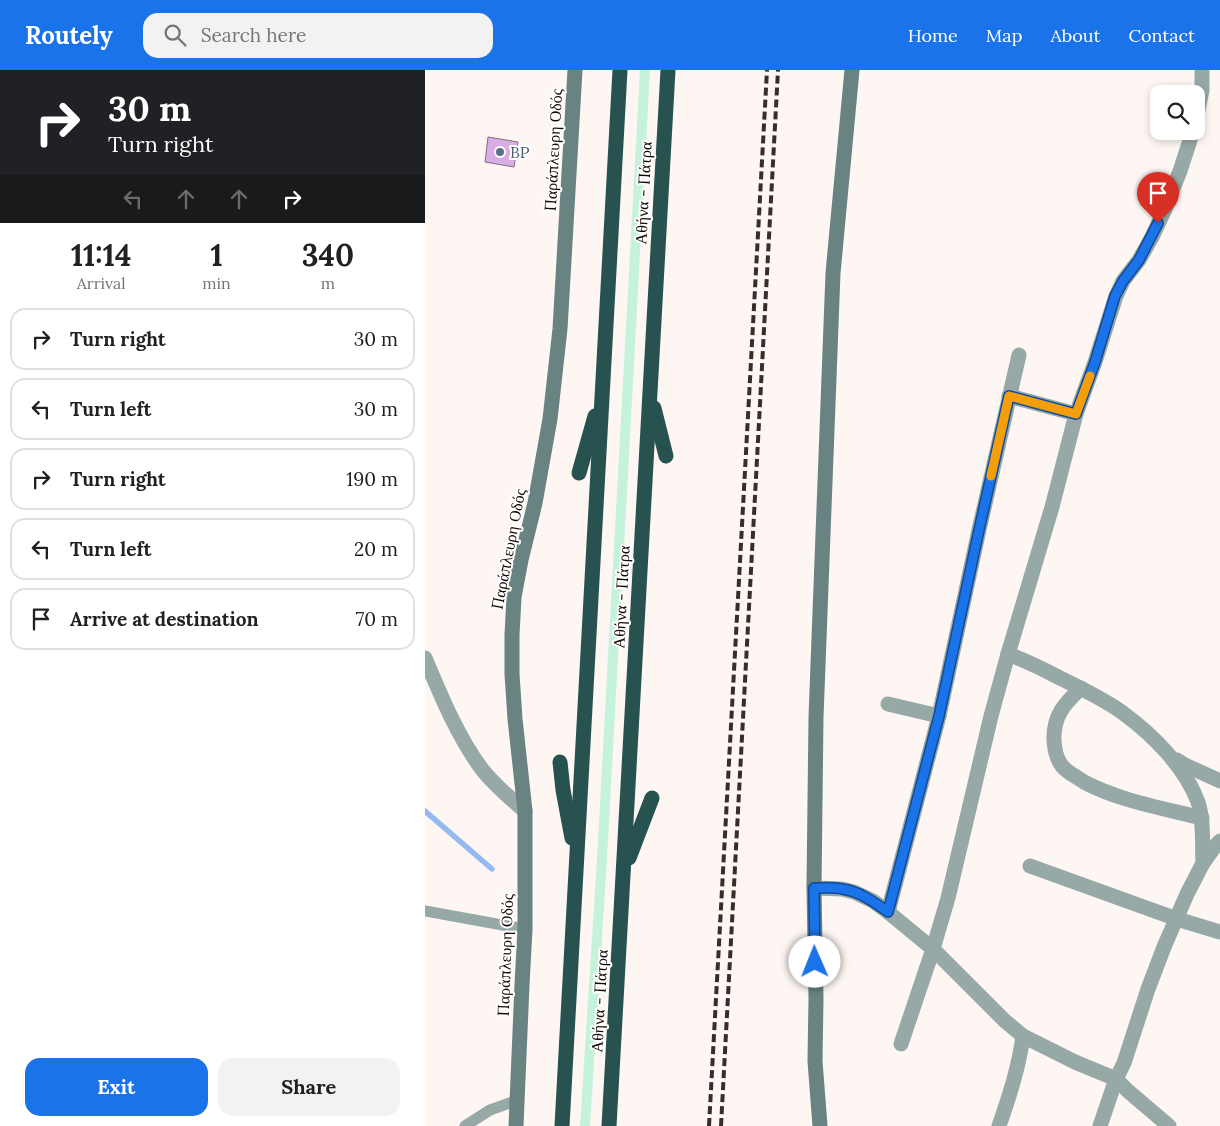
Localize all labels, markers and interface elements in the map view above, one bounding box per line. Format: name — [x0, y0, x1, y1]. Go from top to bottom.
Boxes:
search box — [143, 13, 493, 58]
text: Routely — [25, 20, 113, 51]
icon: search — [161, 21, 189, 49]
text: Search here — [201, 23, 306, 47]
text: Home — [908, 24, 958, 47]
text: Map — [986, 24, 1022, 47]
text: About — [1050, 24, 1100, 47]
text: Contact — [1128, 24, 1195, 47]
map controls — [1150, 85, 1205, 140]
button: search — [1150, 85, 1205, 140]
text: 30 m — [108, 86, 191, 131]
street label: Παράπλευρη Οδός — [540, 88, 566, 212]
icon: right — [25, 90, 90, 155]
text: Turn right — [108, 130, 213, 158]
street label: Αθήνα - Πάτρα — [630, 141, 656, 245]
place label: BP — [510, 142, 530, 162]
marker: BP — [494, 146, 506, 158]
pin — [1137, 172, 1179, 223]
icon: arrive — [1144, 179, 1172, 207]
icon: left — [119, 185, 147, 213]
icon: ahead — [172, 185, 200, 213]
icon: ahead — [225, 185, 253, 213]
icon: right — [278, 185, 306, 213]
text: 11:14 — [71, 236, 131, 274]
text: 1 — [210, 236, 223, 274]
text: 340 — [302, 236, 354, 274]
text: Arrival — [77, 273, 126, 293]
text: min — [202, 273, 231, 293]
text: m — [321, 273, 335, 293]
icon: right — [27, 325, 55, 353]
text: Turn right — [70, 327, 166, 351]
text: 30 m — [354, 327, 398, 351]
icon: left — [27, 395, 55, 423]
text: Turn left — [70, 397, 151, 421]
text: 30 m — [354, 397, 398, 421]
icon: right — [27, 465, 55, 493]
text: Turn right — [70, 467, 166, 491]
text: 190 m — [346, 467, 398, 491]
street label: Παράπλευρη Οδός — [486, 486, 530, 611]
icon: left — [27, 535, 55, 563]
text: Turn left — [70, 537, 151, 561]
text: 20 m — [354, 537, 398, 561]
street label: Αθήνα - Πάτρα — [608, 545, 634, 649]
icon: arrive — [27, 605, 55, 633]
text: Arrive at destination — [70, 607, 259, 631]
text: 70 m — [355, 607, 398, 631]
street label: Παράπλευρη Οδός — [493, 893, 517, 1017]
position arrow — [788, 935, 840, 987]
street label: Αθήνα - Πάτρα — [586, 949, 612, 1053]
button: Exit — [25, 1058, 208, 1116]
button: Share — [218, 1058, 400, 1116]

